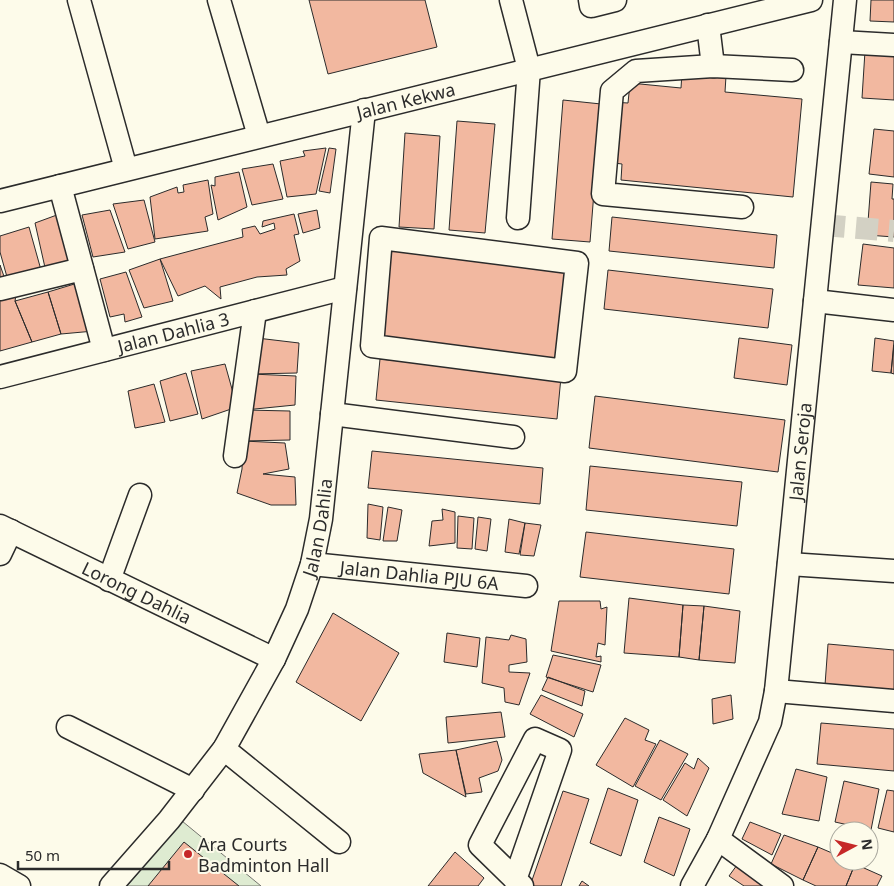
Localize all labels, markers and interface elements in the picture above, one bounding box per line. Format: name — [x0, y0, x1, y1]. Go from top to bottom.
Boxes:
street label: Jalan Kekwa — [352, 77, 458, 125]
street label: Jalan Dahlia 3 — [113, 306, 232, 359]
street label: Jalan Seroja — [783, 401, 817, 504]
street label: Jalan Dahlia — [296, 477, 337, 582]
street label: Jalan Dahlia PJU 6A — [337, 555, 501, 595]
street label: Lorong Dahlia — [78, 556, 196, 629]
north arrow — [829, 821, 879, 871]
place label: Ara Courts Badminton Hall — [198, 832, 329, 877]
scale bar — [18, 838, 169, 870]
text: N — [857, 838, 878, 851]
text: 50 m — [25, 845, 60, 865]
marker: Ara Courts Badminton Hall — [182, 848, 194, 860]

